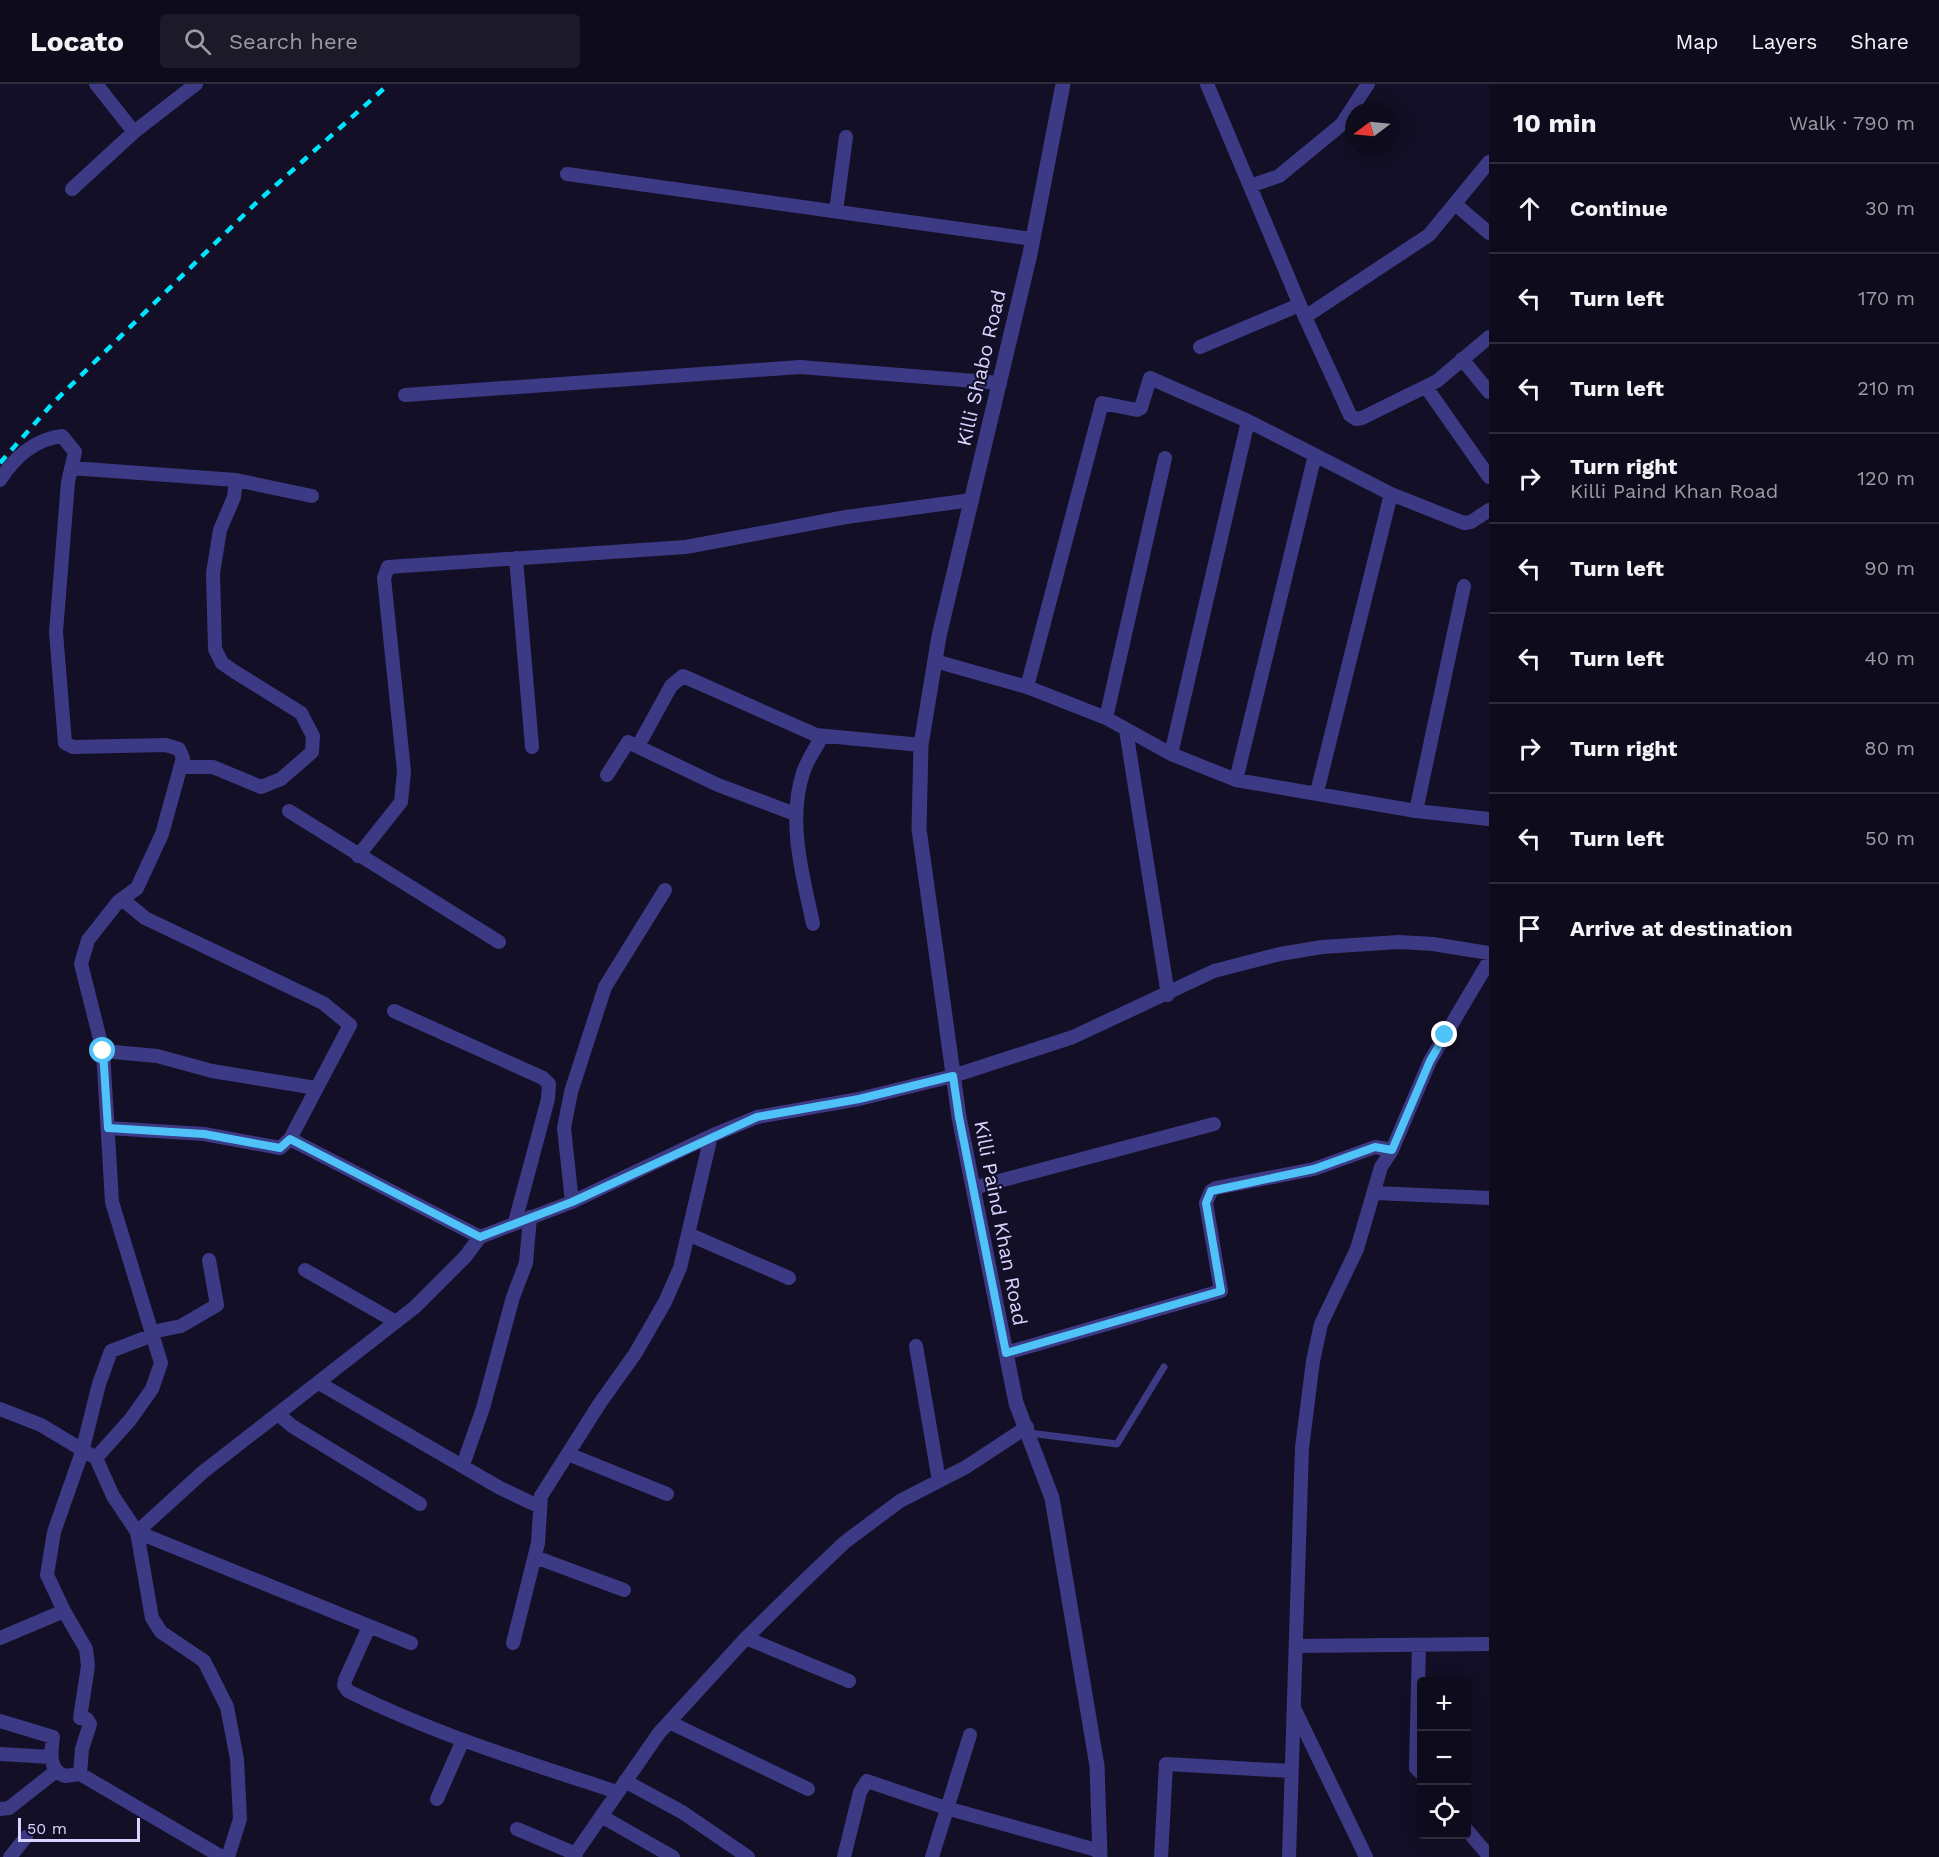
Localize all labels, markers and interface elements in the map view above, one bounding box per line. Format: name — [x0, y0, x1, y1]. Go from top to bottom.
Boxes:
search box — [160, 14, 580, 68]
text: Locato — [30, 25, 124, 58]
icon: search — [181, 25, 214, 58]
text: Search here — [229, 29, 358, 54]
text: Map — [1675, 29, 1718, 54]
text: Layers — [1751, 29, 1817, 54]
text: Share — [1850, 29, 1909, 54]
north arrow — [1345, 102, 1399, 156]
text: 10 min — [1513, 108, 1597, 138]
text: Walk · 790 m — [1789, 111, 1915, 135]
icon: ahead — [1513, 192, 1546, 225]
text: Continue — [1570, 196, 1668, 221]
text: 30 m — [1865, 196, 1915, 220]
icon: left — [1513, 282, 1546, 315]
text: Turn left — [1570, 286, 1664, 311]
text: 170 m — [1858, 286, 1915, 310]
street label: Killi Shabo Road — [951, 288, 1011, 448]
icon: left — [1513, 372, 1546, 405]
text: Turn left — [1570, 376, 1664, 401]
text: 210 m — [1857, 376, 1915, 400]
text: Turn right — [1570, 454, 1677, 479]
icon: right — [1513, 462, 1546, 495]
text: 120 m — [1857, 466, 1915, 490]
text: Killi Paind Khan Road — [1570, 479, 1778, 503]
icon: left — [1513, 552, 1546, 585]
text: Turn left — [1570, 556, 1664, 581]
text: 90 m — [1864, 556, 1915, 580]
icon: left — [1513, 642, 1546, 675]
text: Turn left — [1570, 646, 1664, 671]
text: 40 m — [1864, 646, 1915, 670]
icon: right — [1513, 732, 1546, 765]
text: Turn right — [1570, 736, 1677, 761]
text: 80 m — [1864, 736, 1915, 760]
icon: left — [1513, 822, 1546, 855]
text: Turn left — [1570, 826, 1664, 851]
text: 50 m — [1865, 826, 1915, 850]
icon: arrive — [1513, 912, 1546, 945]
text: Arrive at destination — [1570, 916, 1793, 941]
route end — [1431, 1021, 1457, 1047]
route start — [89, 1037, 115, 1063]
street label: Killi Paind Khan Road — [969, 1118, 1033, 1328]
map controls — [1417, 1677, 1471, 1839]
button: + — [1417, 1677, 1471, 1731]
button: − — [1417, 1731, 1471, 1785]
button: locate — [1417, 1785, 1471, 1839]
scale bar — [18, 1815, 140, 1842]
text: 50 m — [27, 1819, 67, 1838]

